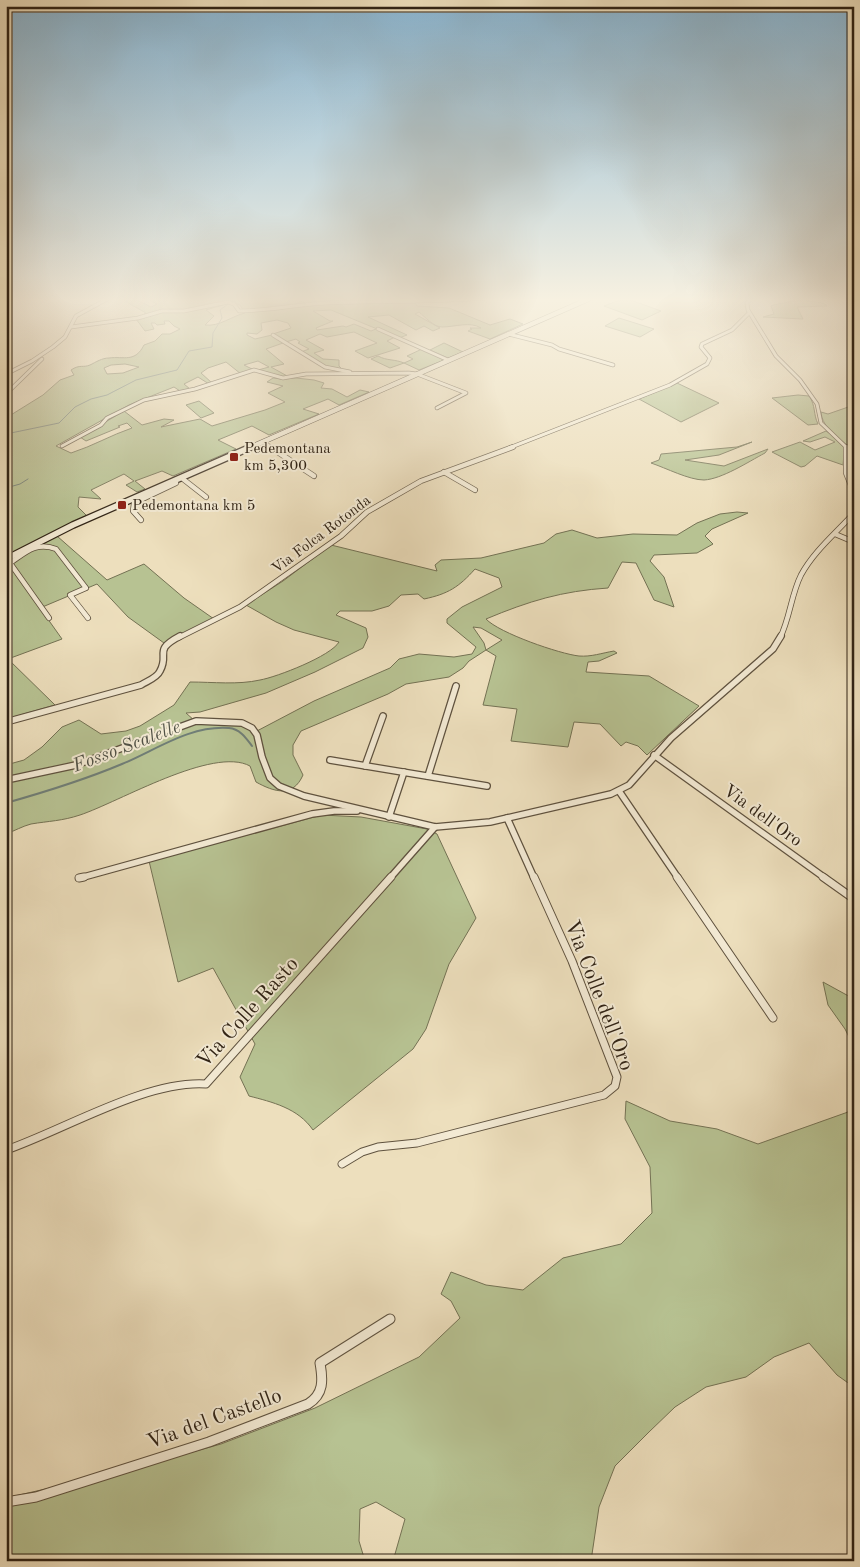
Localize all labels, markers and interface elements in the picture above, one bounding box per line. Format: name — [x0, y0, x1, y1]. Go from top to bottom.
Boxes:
place label: Pedemontana km 5,300 — [244, 442, 331, 474]
marker: Pedemontana km 5,300 — [228, 451, 240, 463]
street label: Via Folca Rotonda — [270, 493, 375, 577]
marker: Pedemontana km 5 — [116, 499, 128, 511]
place label: Pedemontana km 5 — [132, 499, 255, 514]
water label: Fosso Scalelle — [69, 718, 184, 777]
street label: Via dell'Oro — [720, 781, 805, 850]
street label: Via Colle dell'Oro — [560, 917, 637, 1074]
street label: Via Colle Rasto — [193, 954, 303, 1072]
street label: Via del Castello — [144, 1385, 285, 1454]

